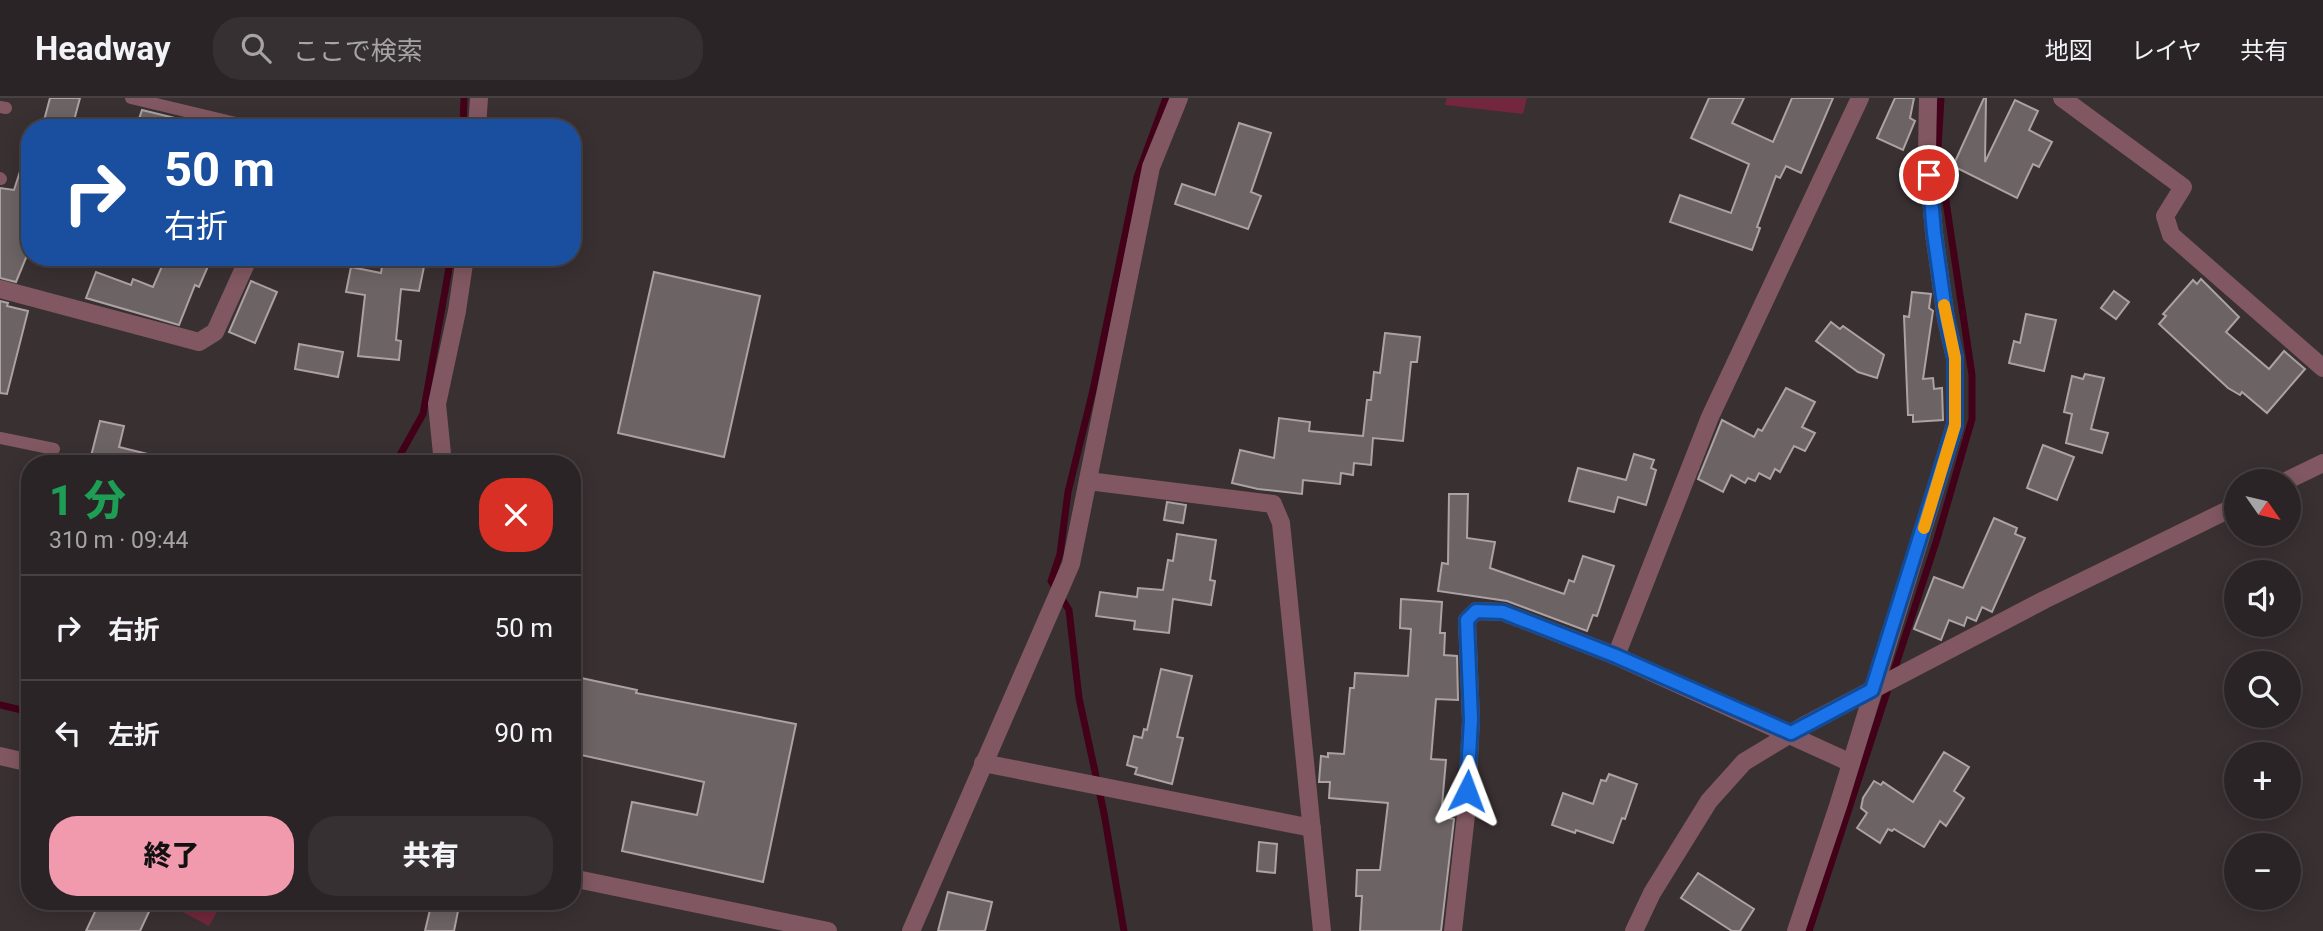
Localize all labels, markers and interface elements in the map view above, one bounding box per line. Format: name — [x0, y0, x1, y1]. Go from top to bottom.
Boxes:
search box — [213, 17, 703, 80]
text: Headway — [35, 29, 171, 68]
icon: search — [237, 29, 275, 67]
text: ここで検索 — [293, 36, 423, 66]
text: 地図 — [2045, 37, 2093, 65]
text: レイヤ — [2131, 37, 2202, 65]
text: 共有 — [2240, 37, 2288, 65]
text: 50 m — [164, 141, 275, 198]
pin — [1899, 145, 1959, 205]
icon: right — [49, 147, 140, 238]
icon: arrive — [1910, 156, 1948, 194]
text: 右折 — [164, 207, 228, 245]
north arrow — [2224, 469, 2301, 546]
map controls — [2224, 469, 2301, 910]
text: 1 分 — [49, 476, 126, 525]
button: close — [479, 478, 553, 552]
text: 310 m · 09:44 — [49, 527, 188, 554]
button: sound — [2224, 560, 2301, 637]
icon: right — [49, 609, 87, 647]
text: 50 m — [495, 613, 553, 643]
text: 右折 — [108, 615, 160, 645]
button: search — [2224, 651, 2301, 728]
icon: left — [49, 714, 87, 752]
text: 90 m — [495, 718, 553, 748]
text: 左折 — [108, 720, 160, 750]
button: + — [2224, 742, 2301, 819]
position arrow — [1430, 754, 1504, 828]
button: 終了 — [49, 816, 294, 896]
button: 共有 — [308, 816, 553, 896]
button: − — [2224, 833, 2301, 910]

